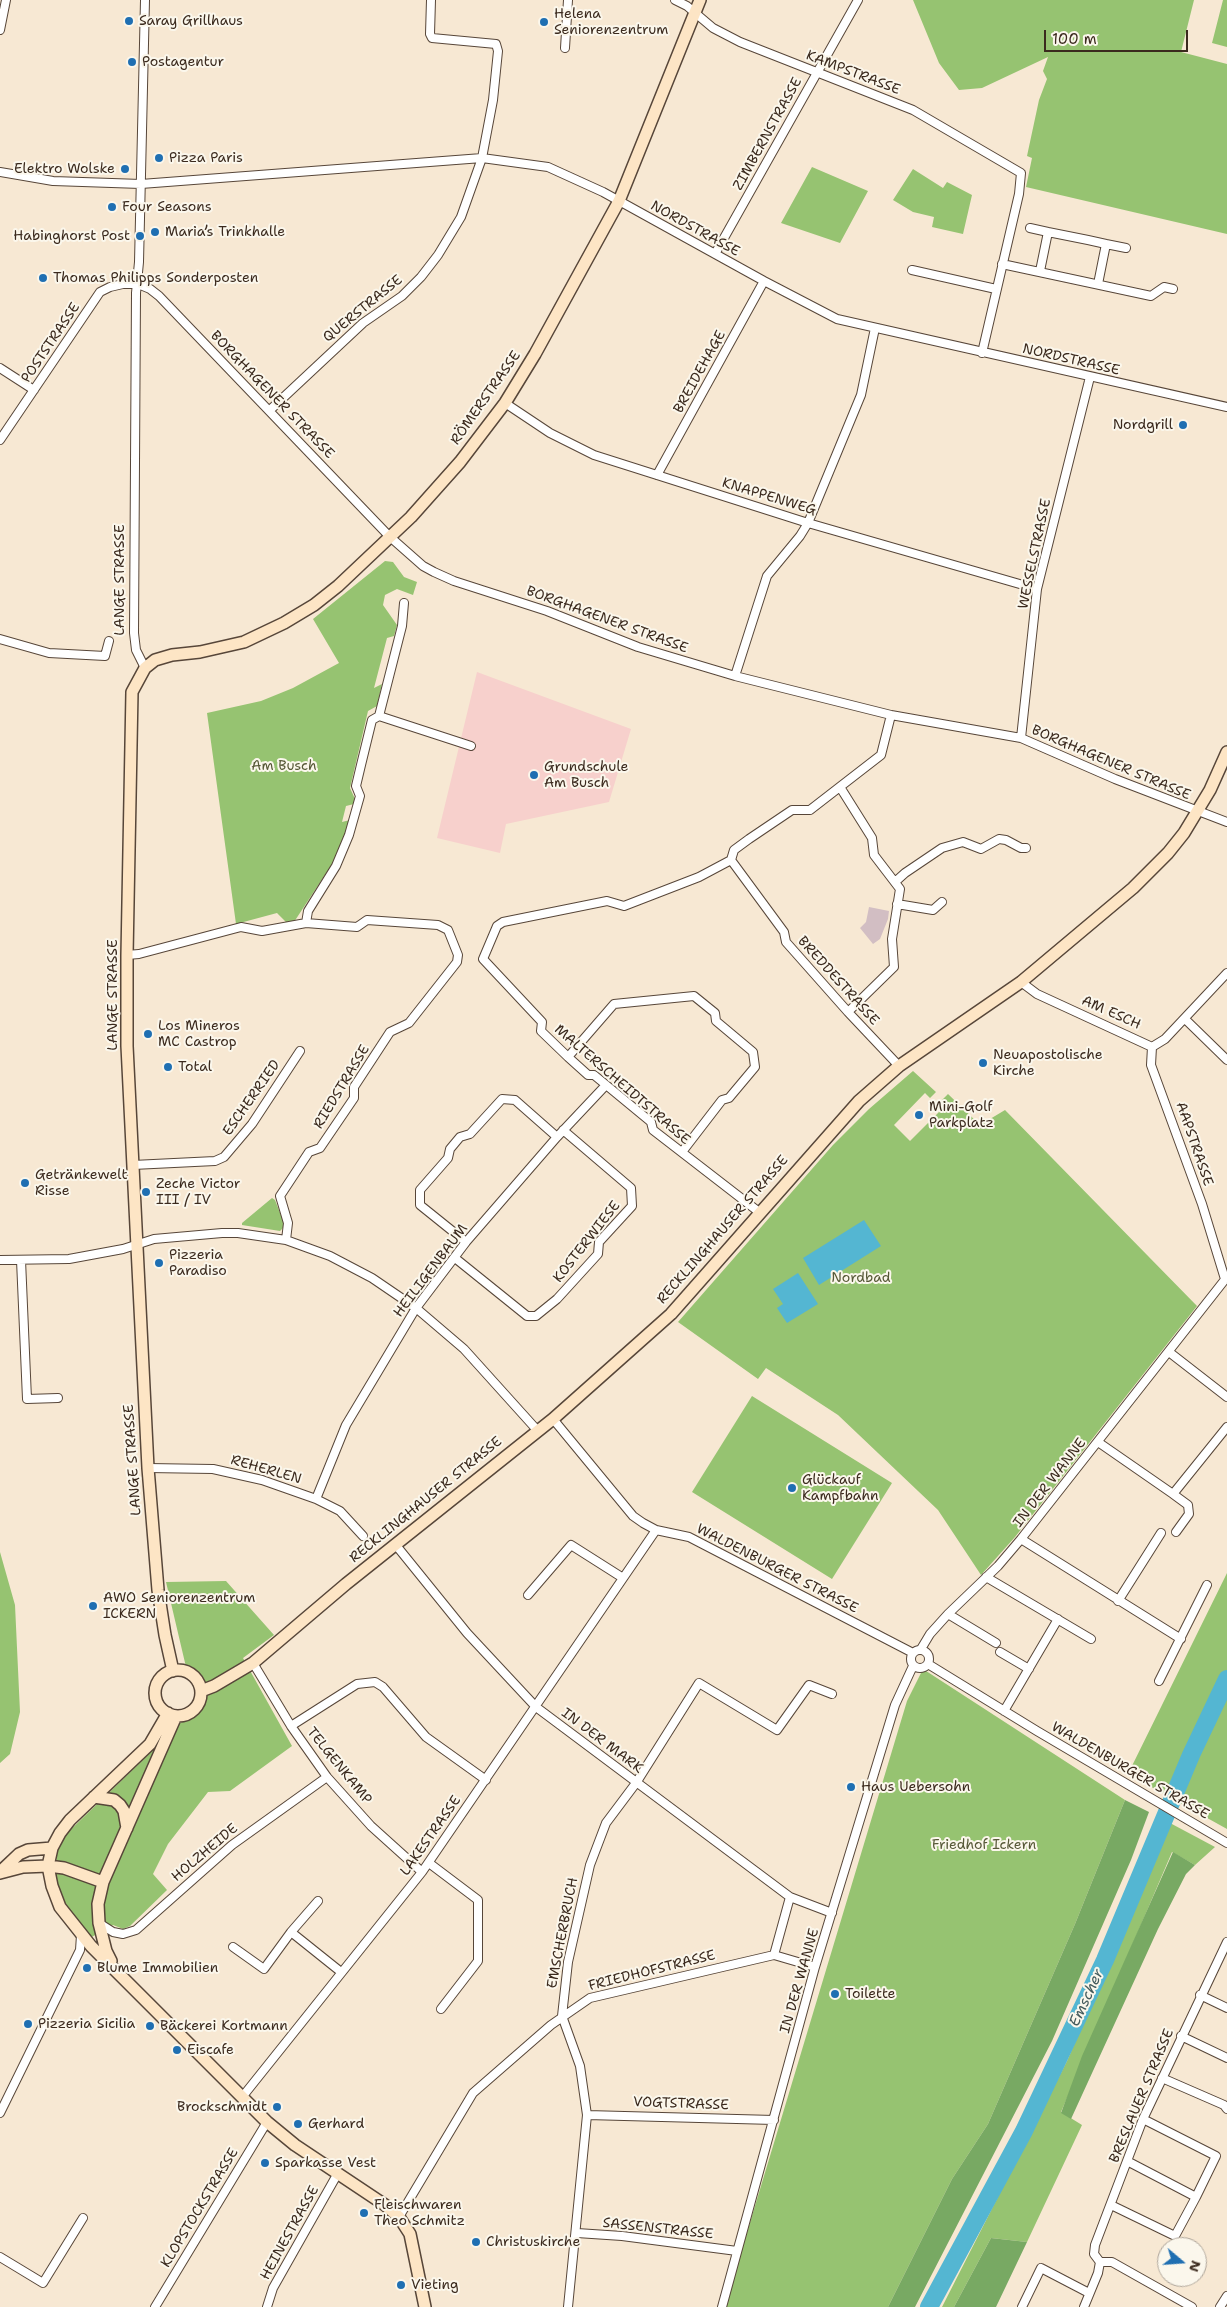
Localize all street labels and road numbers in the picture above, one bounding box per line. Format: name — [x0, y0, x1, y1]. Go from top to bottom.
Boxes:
street label: KAMPSTRASSE — [803, 47, 903, 99]
street label: ZIMBERNSTRASSE — [730, 75, 806, 193]
street label: NORDSTRASSE — [648, 198, 742, 260]
street label: QUERSTRASSE — [320, 272, 406, 346]
street label: POSTSTRASSE — [18, 300, 84, 386]
street label: BORGHAGENER STRASSE — [207, 328, 337, 462]
street label: BREIDEHAGE — [670, 328, 730, 416]
street label: NORDSTRASSE — [1021, 341, 1121, 379]
street label: RÖMERSTRASSE — [447, 348, 525, 448]
street label: KNAPPENWEG — [720, 475, 818, 519]
street label: WESSELSTRASSE — [1015, 497, 1055, 611]
street label: LANGE STRASSE — [112, 524, 128, 636]
street label: BORGHAGENER STRASSE — [524, 583, 690, 657]
street label: BORGHAGENER STRASSE — [1029, 722, 1193, 804]
street label: BREDDESTRASSE — [794, 933, 882, 1029]
street label: LANGE STRASSE — [105, 939, 121, 1051]
street label: AM ESCH — [1079, 993, 1143, 1033]
street label: MALTERSCHEIDTSTRASSE — [551, 1021, 693, 1149]
street label: RIEDSTRASSE — [310, 1042, 374, 1132]
street label: ESCHERRIED — [220, 1057, 284, 1139]
street label: AAPSTRASSE — [1172, 1100, 1216, 1188]
street label: RECKLINGHAUSER STRASSE — [654, 1152, 792, 1308]
street label: KOSTERWIESE — [550, 1198, 624, 1286]
street label: HEILIGENBAUM — [390, 1221, 472, 1321]
street label: LANGE STRASSE — [121, 1404, 145, 1516]
street label: RECKLINGHAUSER STRASSE — [346, 1433, 506, 1567]
street label: IN DER WANNE — [1010, 1435, 1090, 1531]
street label: REHERLEN — [229, 1452, 303, 1488]
street label: WALDENBURGER STRASSE — [693, 1521, 861, 1617]
street label: IN DER MARK — [558, 1705, 646, 1777]
street label: WALDENBURGER STRASSE — [1048, 1719, 1212, 1823]
street label: TELGENKAMP — [303, 1724, 375, 1808]
street label: LAKESTRASSE — [397, 1793, 465, 1879]
street label: HOLZHEIDE — [168, 1820, 242, 1886]
street label: EMSCHERBRUCH — [544, 1876, 582, 1990]
street label: IN DER WANNE — [777, 1927, 823, 2035]
street label: FRIEDHOFSTRASSE — [587, 1947, 717, 1995]
street label: BRESLAUER STRASSE — [1106, 2027, 1178, 2165]
street label: VOGTSTRASSE — [633, 2094, 729, 2114]
street label: KLOPSTOCKSTRASSE — [158, 2145, 242, 2271]
street label: HEINESTRASSE — [257, 2183, 323, 2283]
street label: SASSENSTRASSE — [602, 2215, 714, 2243]

